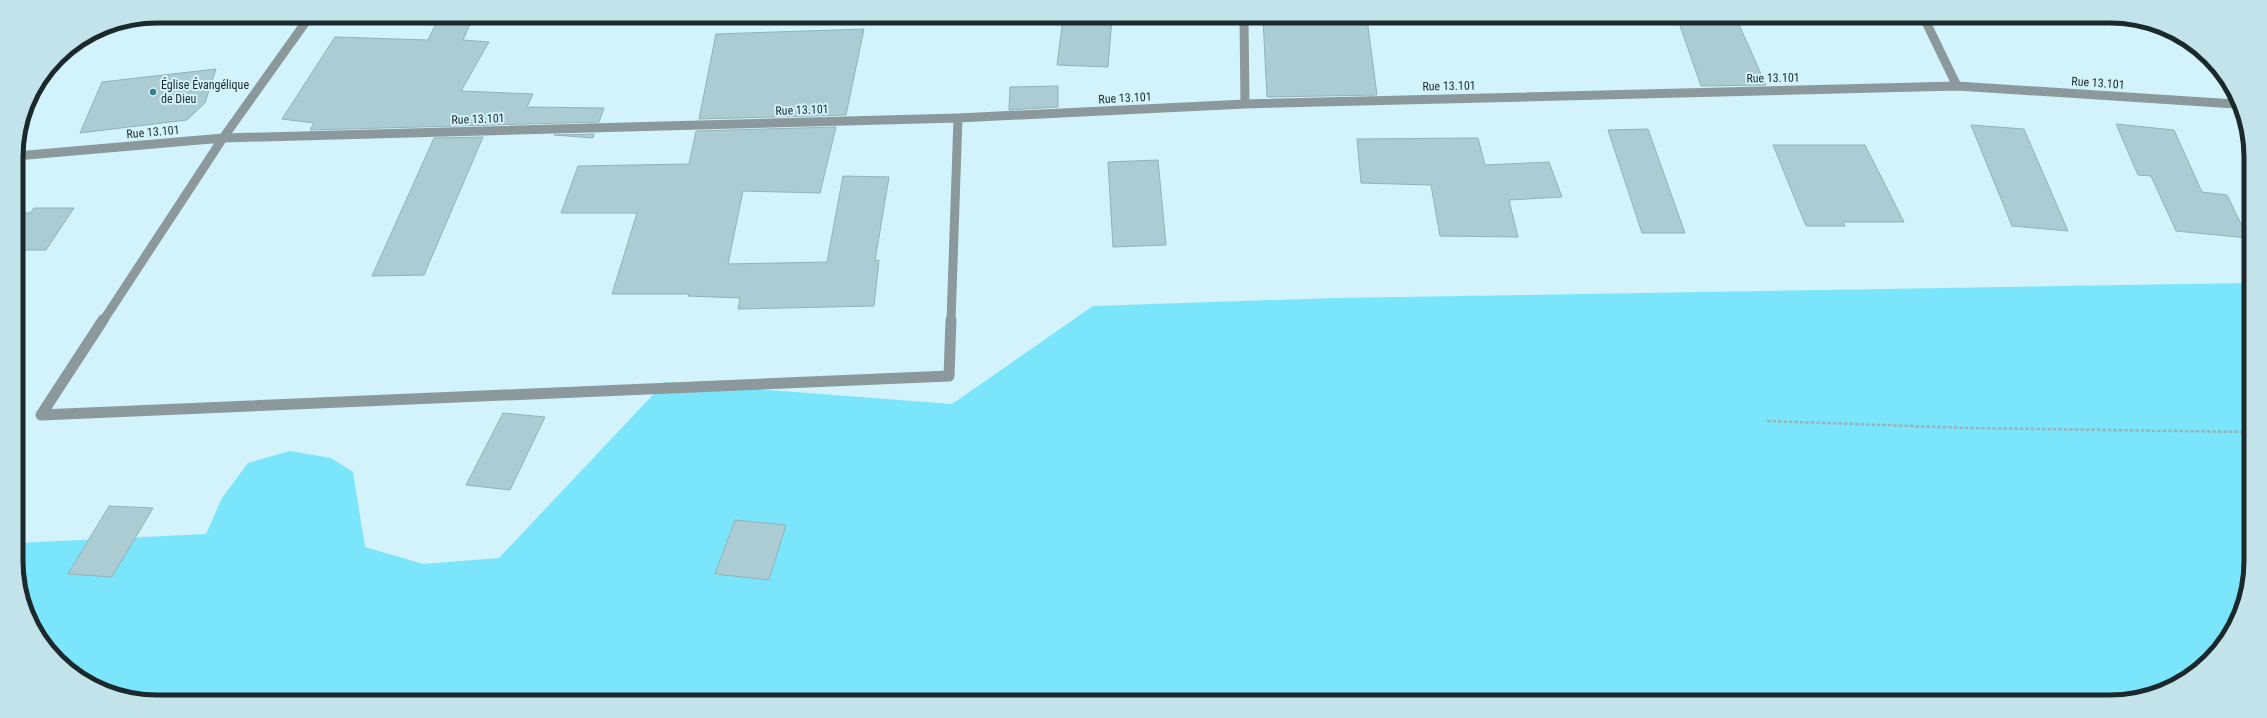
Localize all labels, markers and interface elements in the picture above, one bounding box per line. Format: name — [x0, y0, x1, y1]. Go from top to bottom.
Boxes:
street label: Rue 13.101 — [1746, 71, 1800, 85]
street label: Rue 13.101 — [2071, 74, 2125, 92]
place label: Église Évangélique de Dieu — [161, 77, 249, 106]
street label: Rue 13.101 — [1422, 79, 1476, 93]
marker: Église Évangélique de Dieu — [148, 87, 158, 97]
street label: Rue 13.101 — [1098, 90, 1152, 106]
street label: Rue 13.101 — [775, 102, 829, 118]
street label: Rue 13.101 — [451, 111, 505, 127]
street label: Rue 13.101 — [126, 123, 180, 141]

